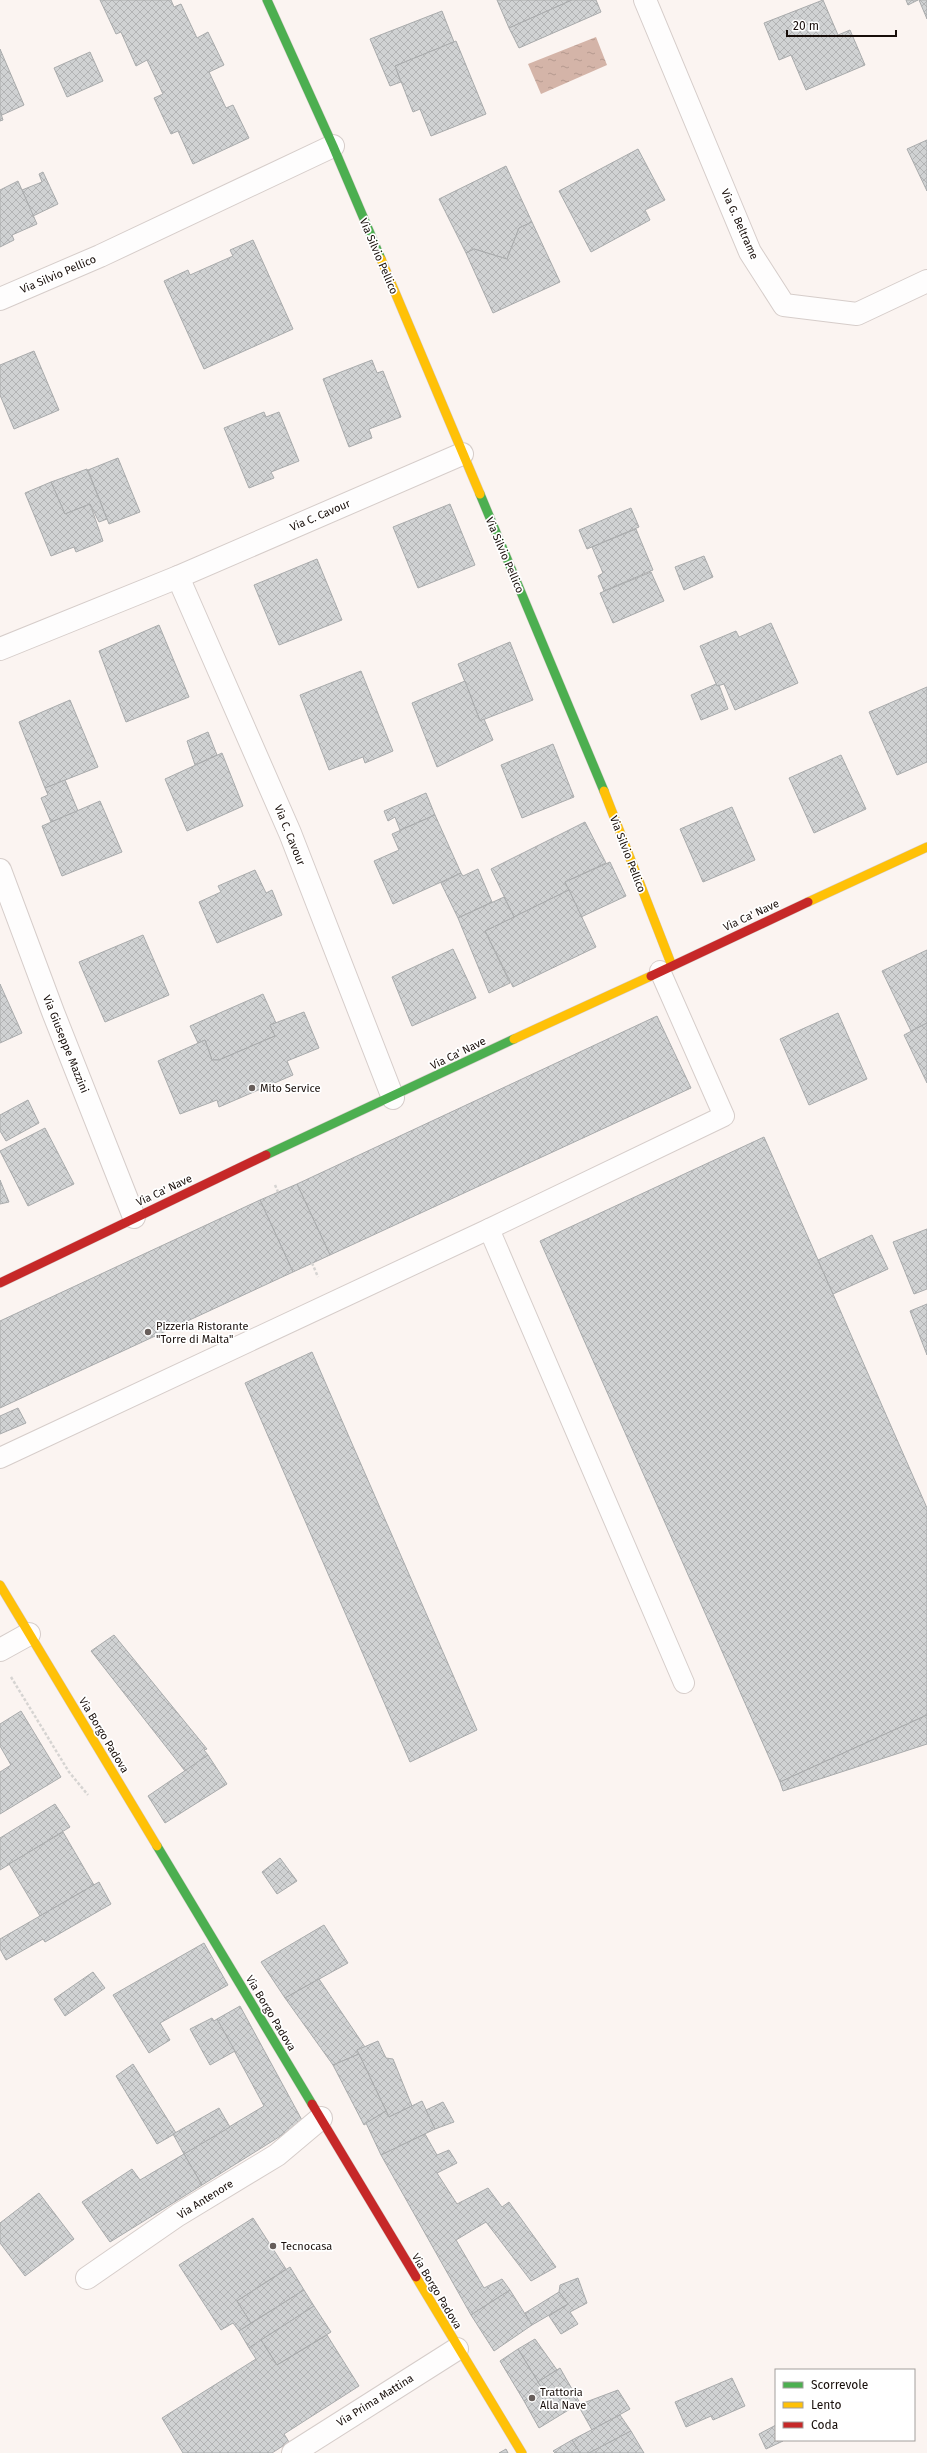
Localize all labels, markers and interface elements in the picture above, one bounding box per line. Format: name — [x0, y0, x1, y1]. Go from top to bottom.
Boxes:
scale bar — [787, 12, 896, 38]
text: 20 m — [793, 19, 819, 33]
street label: Via G. Beltrame — [718, 187, 761, 261]
street label: Via Silvio Pellico — [357, 216, 400, 296]
street label: Via Silvio Pellico — [18, 253, 98, 296]
street label: Via C. Cavour — [288, 497, 353, 534]
street label: Via Silvio Pellico — [483, 515, 526, 595]
street label: Via C. Cavour — [271, 803, 308, 868]
street label: Via Silvio Pellico — [607, 814, 648, 894]
street label: Via Ca' Nave — [721, 897, 781, 934]
street label: Via Giuseppe Mazzini — [40, 993, 91, 1095]
street label: Via Ca' Nave — [428, 1034, 488, 1072]
place label: Mito Service — [260, 1082, 321, 1095]
marker: Mito Service — [247, 1083, 257, 1093]
street label: Via Ca' Nave — [134, 1172, 194, 1209]
place label: Pizzeria Ristorante "Torre di Malta" — [156, 1320, 249, 1346]
marker: Pizzeria Ristorante "Torre di Malta" — [143, 1327, 153, 1337]
street label: Via Borgo Padova — [76, 1695, 131, 1776]
street label: Via Borgo Padova — [243, 1973, 298, 2054]
street label: Via Antenore — [175, 2177, 236, 2222]
place label: Tecnocasa — [281, 2240, 332, 2253]
marker: Tecnocasa — [268, 2241, 278, 2251]
street label: Via Borgo Padova — [409, 2251, 464, 2332]
legend — [775, 2369, 915, 2441]
street label: Via Prima Mattina — [335, 2372, 416, 2429]
text: Scorrevole — [811, 2378, 868, 2392]
place label: Trattoria Alla Nave — [540, 2386, 586, 2412]
marker: Trattoria Alla Nave — [527, 2393, 537, 2403]
text: Lento — [811, 2398, 841, 2412]
text: Coda — [811, 2418, 838, 2432]

